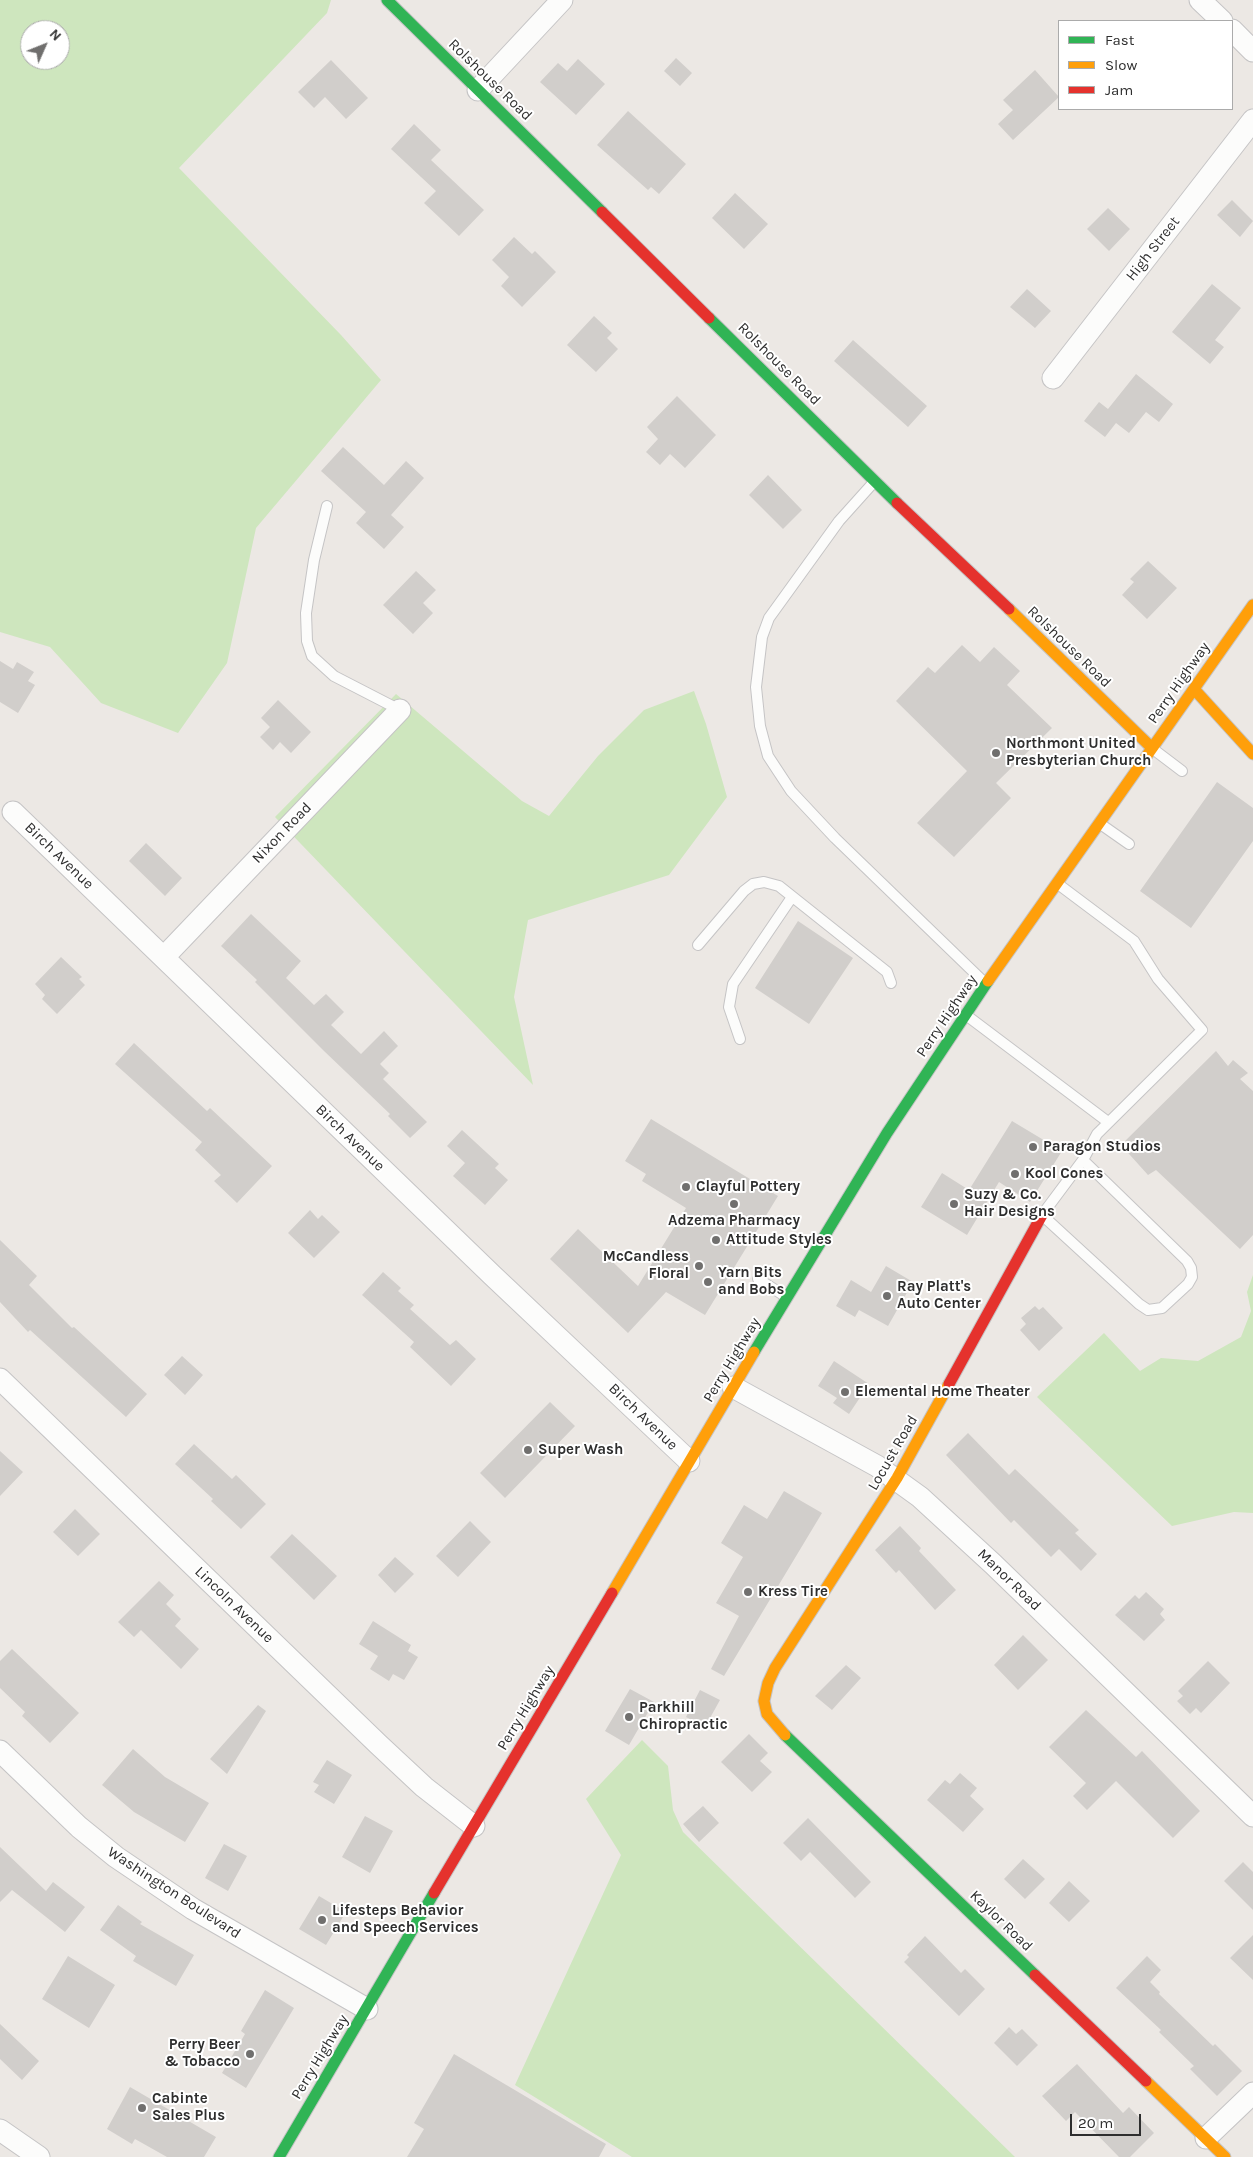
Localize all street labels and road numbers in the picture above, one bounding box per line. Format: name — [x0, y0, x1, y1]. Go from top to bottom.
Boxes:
street label: Rolshouse Road — [444, 36, 536, 124]
street label: High Street — [1122, 213, 1184, 285]
street label: Rolshouse Road — [734, 319, 824, 409]
street label: Rolshouse Road — [1023, 603, 1115, 691]
street label: Perry Highway — [1144, 639, 1214, 727]
street label: Nixon Road — [249, 799, 315, 867]
street label: Birch Avenue — [21, 819, 97, 893]
street label: Perry Highway — [913, 971, 981, 1061]
street label: Birch Avenue — [312, 1101, 388, 1175]
street label: Perry Highway — [700, 1314, 764, 1406]
street label: Birch Avenue — [605, 1380, 681, 1454]
street label: Locust Road — [864, 1412, 922, 1494]
street label: Manor Road — [973, 1545, 1045, 1615]
street label: Lincoln Avenue — [191, 1563, 277, 1647]
street label: Perry Highway — [494, 1662, 558, 1754]
street label: Washington Boulevard — [104, 1843, 244, 1943]
street label: Kaylor Road — [966, 1887, 1036, 1955]
street label: Perry Highway — [288, 2011, 352, 2103]

